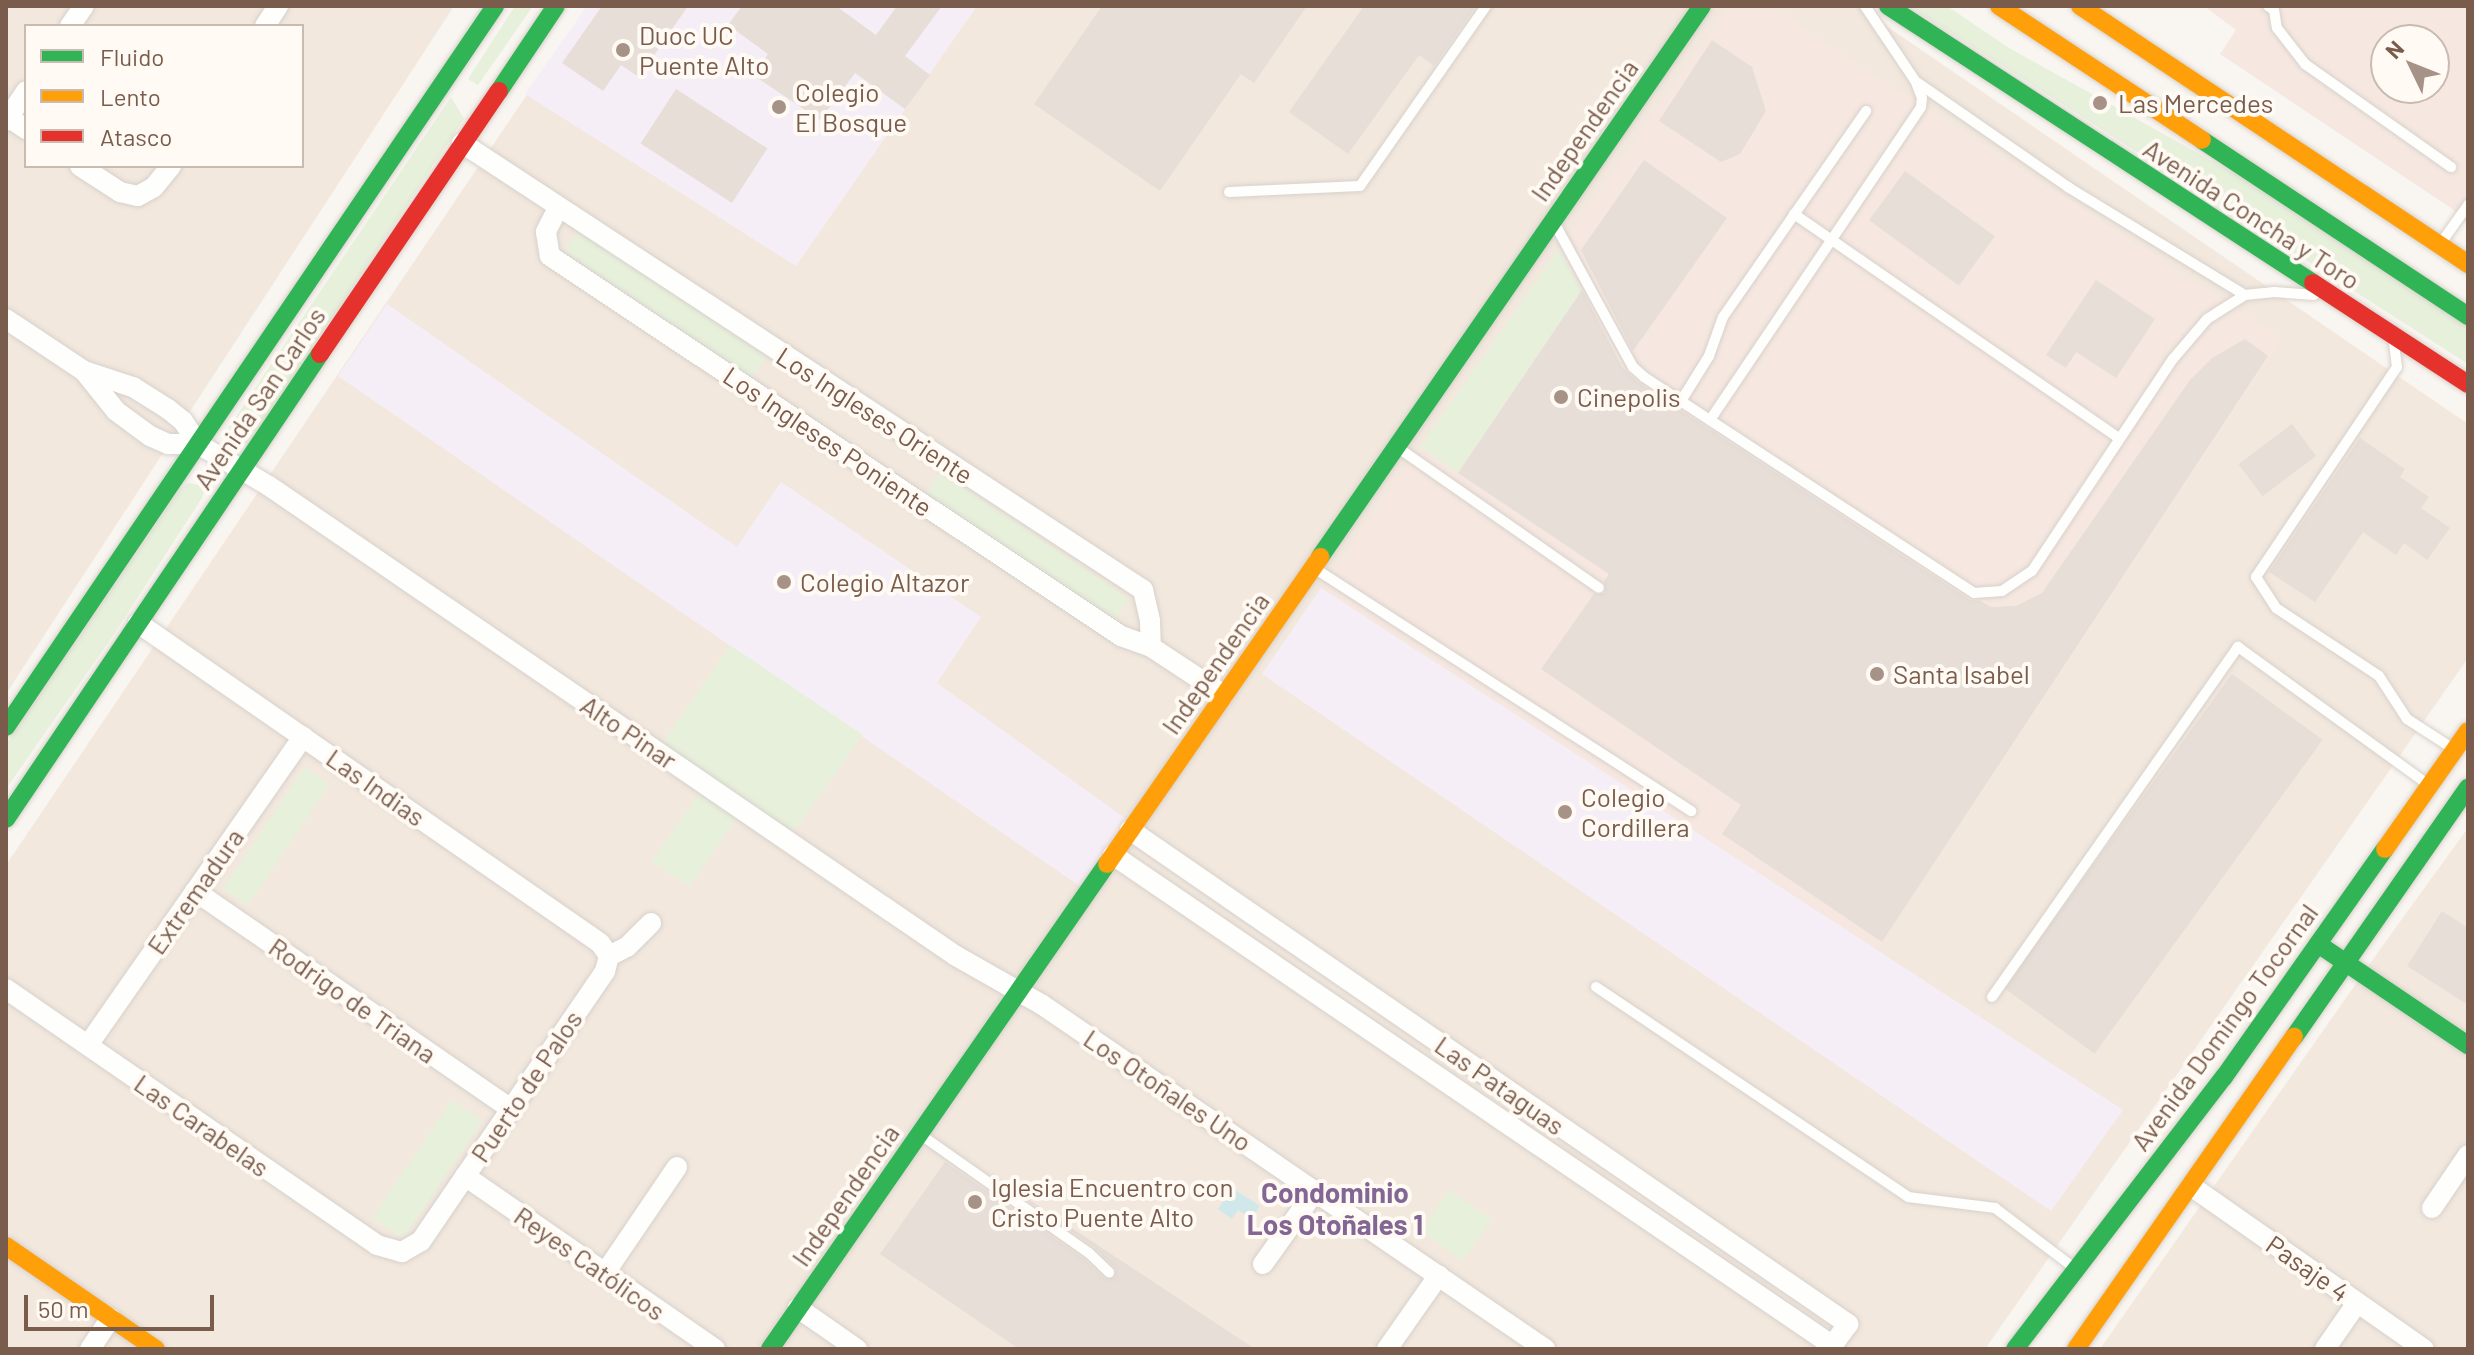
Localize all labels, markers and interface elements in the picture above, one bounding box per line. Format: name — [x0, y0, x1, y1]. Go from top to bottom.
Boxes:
place label: Duoc UC Puente Alto — [639, 19, 769, 80]
legend — [24, 24, 304, 168]
north arrow — [2370, 24, 2450, 104]
text: N — [2379, 35, 2408, 63]
marker: Duoc UC Puente Alto — [614, 41, 632, 59]
text: Fluido — [100, 42, 164, 71]
street label: Independencia — [1524, 53, 1644, 207]
place label: Colegio El Bosque — [795, 76, 907, 138]
text: Lento — [100, 82, 161, 111]
place label: Las Mercedes — [2118, 87, 2273, 119]
marker: Las Mercedes — [2089, 92, 2111, 114]
marker: Colegio El Bosque — [770, 98, 788, 116]
text: Atasco — [100, 122, 172, 151]
street label: Avenida Concha y Toro — [2138, 132, 2366, 296]
street label: Avenida San Carlos — [187, 301, 331, 495]
street label: Los Ingleses Oriente — [771, 340, 979, 490]
street label: Los Ingleses Poniente — [718, 359, 938, 523]
place label: Cinepolis — [1577, 381, 1681, 413]
marker: Cinepolis — [1552, 388, 1570, 406]
place label: Colegio Altazor — [800, 566, 969, 598]
marker: Colegio Altazor — [775, 573, 793, 591]
street label: Independencia — [1155, 586, 1275, 740]
place label: Santa Isabel — [1893, 658, 2030, 690]
marker: Santa Isabel — [1868, 665, 1886, 683]
street label: Alto Pinar — [575, 689, 683, 775]
street label: Las Indias — [321, 742, 431, 832]
place label: Colegio Cordillera — [1581, 781, 1690, 842]
marker: Colegio Cordillera — [1556, 803, 1574, 821]
street label: Extremadura — [140, 822, 250, 960]
street label: Avenida Domingo Tocornal — [2124, 898, 2324, 1156]
street label: Rodrigo de Triana — [263, 931, 443, 1069]
street label: Puerto de Palos — [464, 1004, 588, 1168]
street label: Los Otoñales Uno — [1078, 1022, 1258, 1158]
street label: Las Pataguas — [1429, 1029, 1571, 1141]
street label: Las Carabelas — [129, 1067, 275, 1183]
street label: Independencia — [785, 1118, 905, 1272]
place label: Iglesia Encuentro con Cristo Puente Alto — [991, 1171, 1234, 1232]
district label: Condominio Los Otoñales 1 — [1247, 1175, 1423, 1241]
marker: Iglesia Encuentro con Cristo Puente Alto — [966, 1193, 984, 1211]
street label: Reyes Católicos — [509, 1200, 671, 1326]
street label: Pasaje 4 — [2260, 1228, 2356, 1308]
scale bar — [28, 1279, 218, 1329]
text: 50 m — [38, 1294, 89, 1323]

